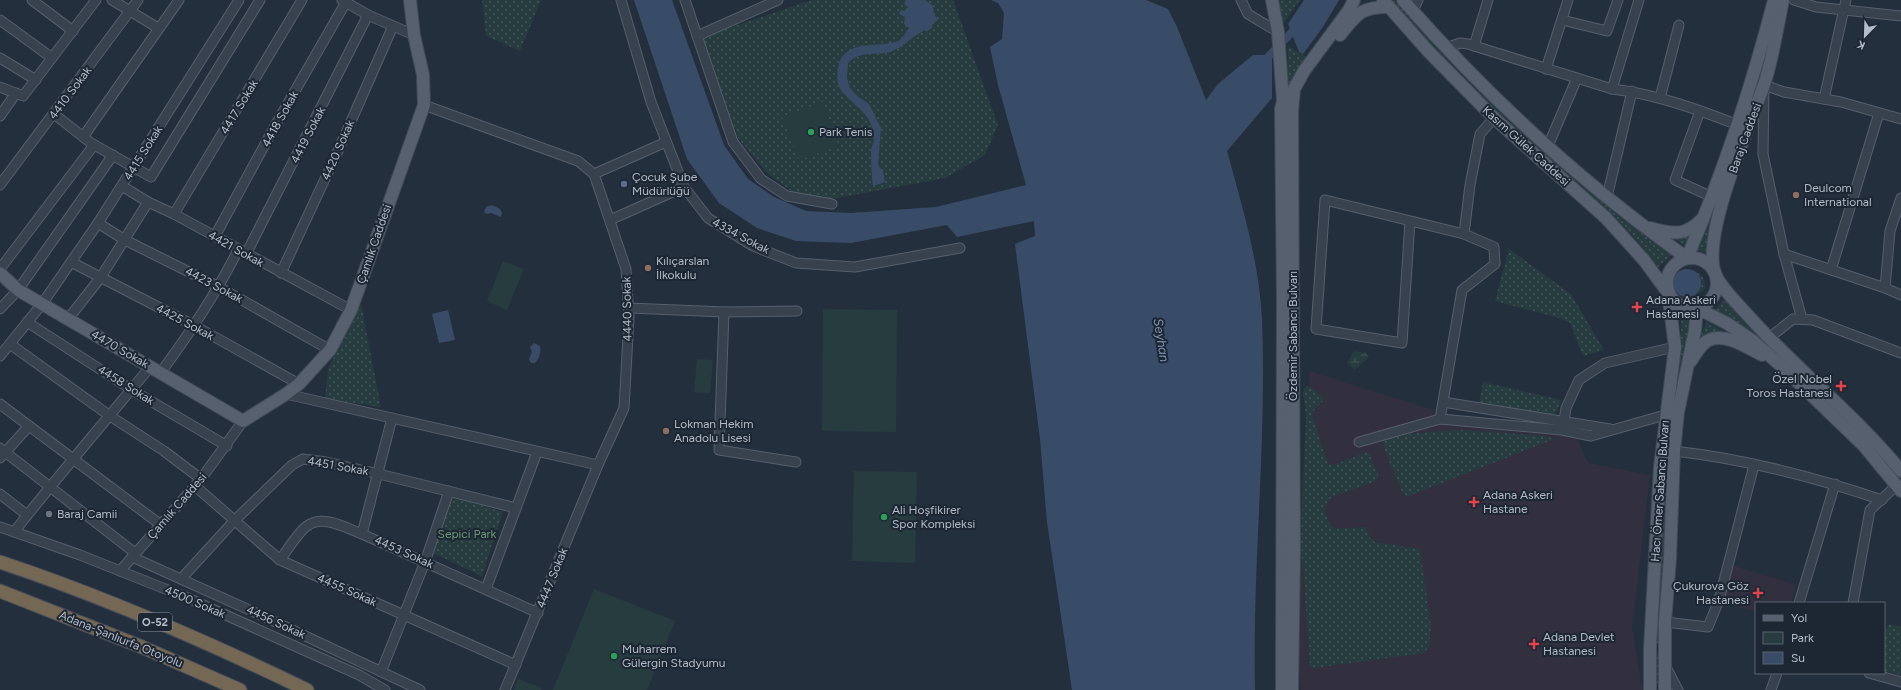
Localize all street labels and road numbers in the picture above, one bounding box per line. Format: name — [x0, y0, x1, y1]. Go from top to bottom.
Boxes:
street label: 4410 Sokak — [46, 64, 94, 122]
street label: 4417 Sokak — [217, 77, 261, 137]
street label: 4418 Sokak — [259, 88, 301, 150]
street label: Baraj Caddesi — [1726, 101, 1764, 175]
street label: Kasım Gülek Caddesi — [1480, 103, 1572, 189]
street label: 4419 Sokak — [288, 104, 328, 166]
street label: 4420 Sokak — [319, 118, 358, 182]
street label: 4415 Sokak — [121, 123, 165, 183]
street label: Çamlık Caddesi — [354, 202, 394, 286]
street label: 4334 Sokak — [710, 215, 772, 257]
street label: 4421 Sokak — [206, 228, 266, 270]
street label: 4423 Sokak — [183, 264, 245, 306]
street label: Özdemir Sabancı Bulvarı — [1286, 271, 1300, 401]
street label: 4440 Sokak — [619, 276, 635, 342]
street label: 4425 Sokak — [154, 301, 216, 343]
street label: 4470 Sokak — [89, 327, 151, 371]
street label: 4458 Sokak — [95, 362, 157, 408]
street label: Hacı Ömer Sabancı Bulvarı — [1648, 420, 1672, 562]
street label: 4451 Sokak — [306, 454, 370, 478]
street label: Çamlık Caddesi — [145, 470, 209, 542]
street label: 4453 Sokak — [372, 533, 436, 571]
street label: 4447 Sokak — [534, 546, 570, 610]
street label: 4455 Sokak — [315, 571, 379, 609]
street label: 4500 Sokak — [162, 583, 228, 621]
street label: 4456 Sokak — [244, 602, 308, 642]
street label: Adana-Şanlıurfa Otoyolu — [57, 608, 185, 670]
road number: O-52 — [138, 613, 172, 631]

